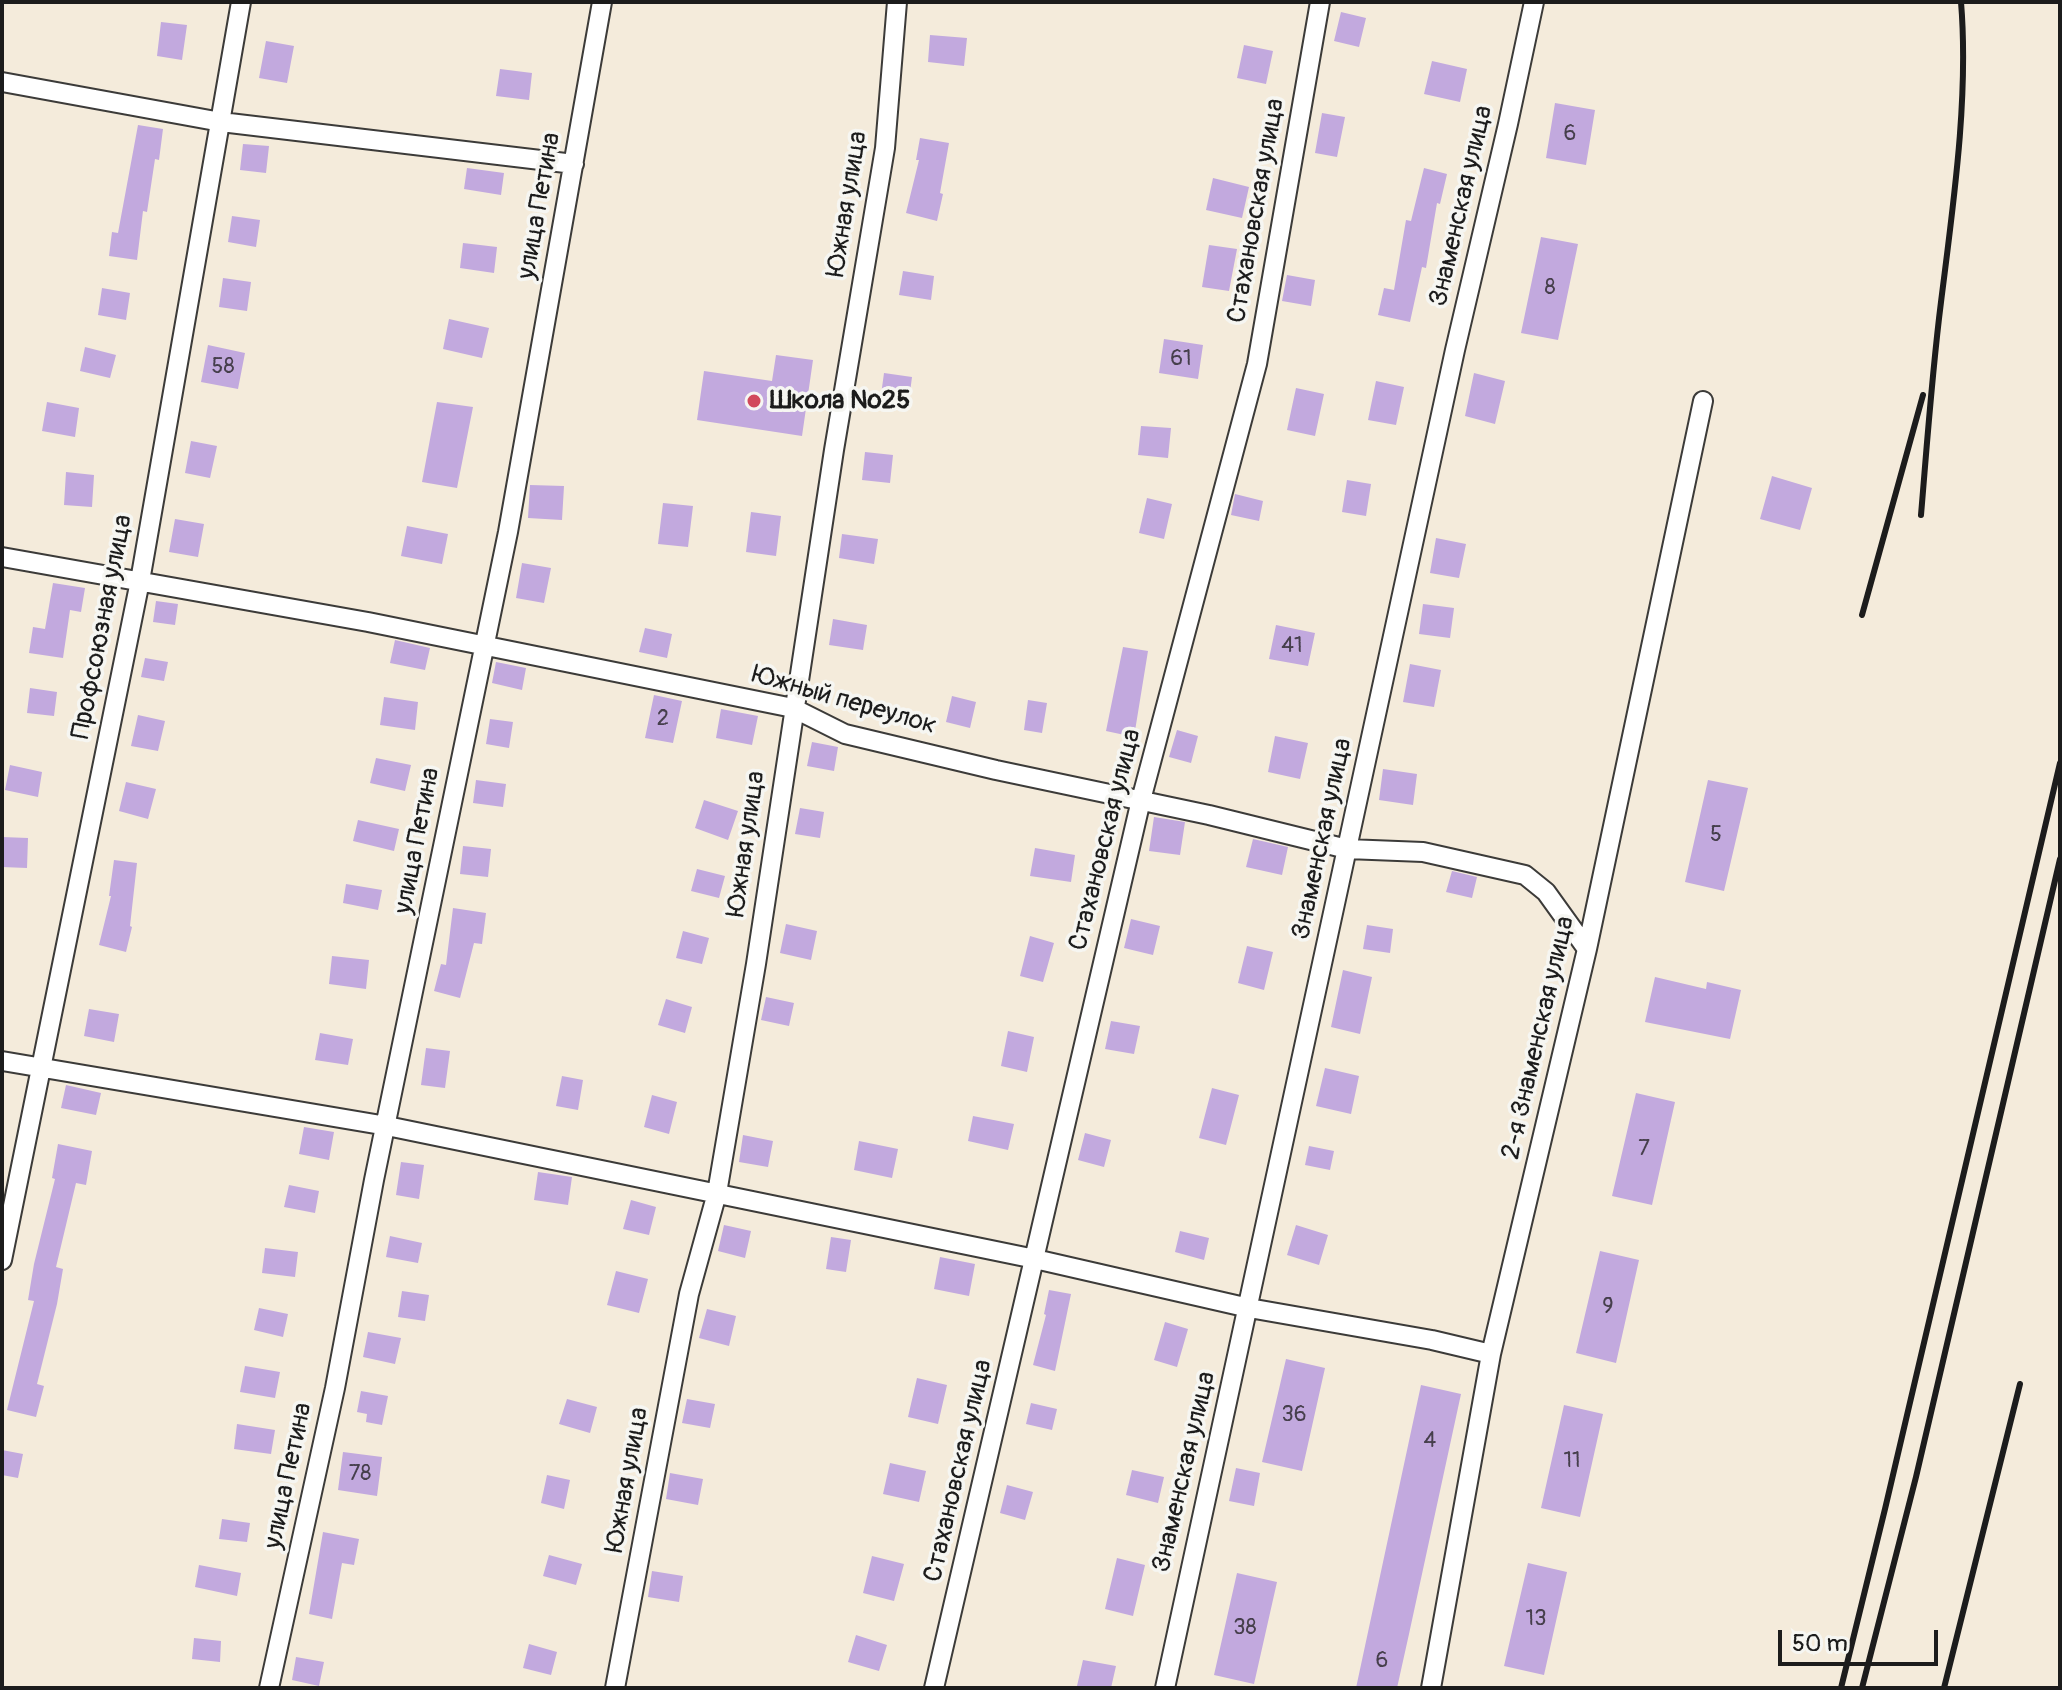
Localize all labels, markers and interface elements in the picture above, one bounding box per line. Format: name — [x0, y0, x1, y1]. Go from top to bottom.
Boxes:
street label: Стахановская улица — [1222, 96, 1292, 326]
street label: Знаменская улица — [1424, 103, 1500, 309]
house number: 6 — [1564, 121, 1576, 147]
street label: Южная улица — [821, 129, 875, 279]
street label: улица Петина — [512, 130, 568, 282]
house number: 8 — [1544, 275, 1556, 301]
house number: 61 — [1170, 346, 1192, 372]
house number: 58 — [211, 354, 235, 380]
place label: Школа №25 — [770, 385, 910, 417]
marker: Школа №25 — [745, 392, 763, 410]
street label: Профсоюзная улица — [66, 512, 140, 742]
house number: 41 — [1281, 633, 1303, 659]
street label: Южный переулок — [748, 660, 940, 742]
house number: 2 — [657, 706, 669, 732]
street label: Стахановская улица — [1063, 726, 1149, 954]
street label: Знаменская улица — [1286, 736, 1360, 942]
street label: улица Петина — [389, 765, 447, 917]
street label: Южная улица — [721, 769, 773, 919]
house number: 5 — [1710, 822, 1722, 848]
street label: 2-я Знаменская улица — [1496, 913, 1582, 1163]
house number: 7 — [1638, 1136, 1650, 1162]
house number: 9 — [1602, 1294, 1614, 1320]
street label: Стахановская улица — [918, 1357, 1000, 1585]
street label: Знаменская улица — [1147, 1369, 1223, 1575]
street label: улица Петина — [258, 1400, 320, 1552]
house number: 36 — [1281, 1402, 1307, 1428]
street label: Южная улица — [600, 1405, 656, 1555]
house number: 4 — [1424, 1428, 1436, 1454]
house number: 11 — [1563, 1448, 1581, 1474]
house number: 78 — [349, 1461, 371, 1487]
house number: 13 — [1526, 1606, 1546, 1632]
scale bar — [1782, 1614, 1942, 1664]
house number: 38 — [1233, 1615, 1257, 1641]
text: 50 m — [1792, 1629, 1848, 1658]
house number: 6 — [1376, 1648, 1388, 1674]

